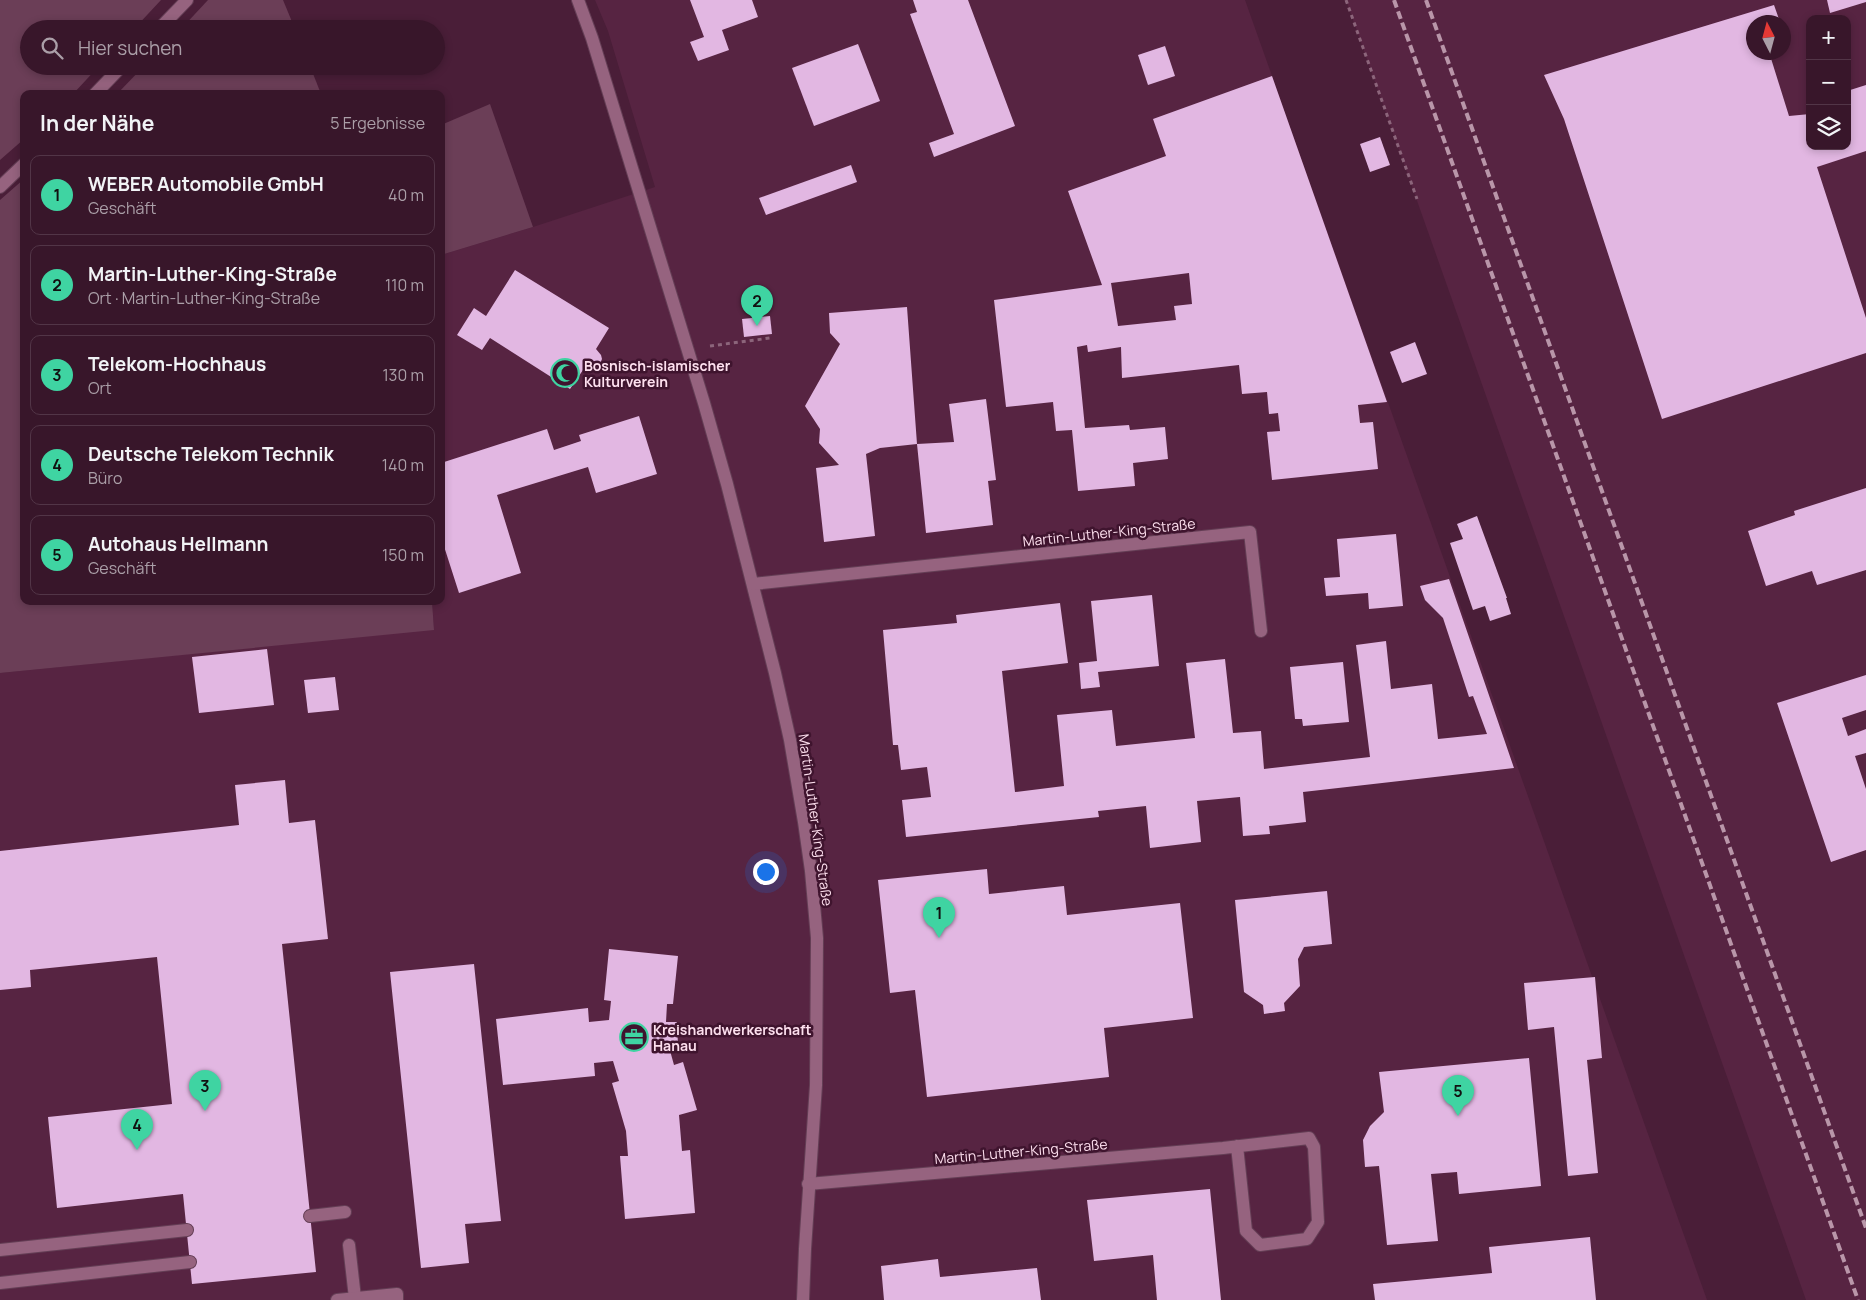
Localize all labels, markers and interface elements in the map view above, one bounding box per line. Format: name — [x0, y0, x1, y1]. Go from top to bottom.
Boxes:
north arrow — [1746, 15, 1791, 60]
map controls — [1806, 15, 1851, 150]
button: + — [1806, 15, 1851, 60]
search box — [20, 20, 445, 75]
icon: search — [38, 34, 66, 62]
text: Hier suchen — [78, 35, 182, 61]
button: − — [1806, 60, 1851, 105]
button: layers — [1806, 105, 1851, 150]
text: In der Nähe — [40, 109, 154, 137]
text: 5 Ergebnisse — [330, 112, 425, 134]
text: WEBER Automobile GmbH — [88, 171, 324, 197]
text: 1 — [53, 184, 61, 206]
text: 40 m — [388, 184, 424, 206]
text: Geschäft — [88, 197, 156, 219]
text: Martin-Luther-King-Straße — [88, 261, 337, 287]
text: 2 — [52, 274, 62, 296]
text: 110 m — [385, 274, 424, 296]
pin: 2 — [741, 285, 773, 326]
text: Ort · Martin-Luther-King-Straße — [88, 287, 320, 309]
text: Telekom-Hochhaus — [88, 351, 266, 377]
place label: Bosnisch-islamischer Kulturverein — [584, 356, 731, 391]
mosque icon: Bosnisch-islamischer Kulturverein — [550, 358, 580, 388]
text: 3 — [52, 364, 62, 386]
text: 130 m — [382, 364, 424, 386]
text: Ort — [88, 377, 112, 399]
text: Deutsche Telekom Technik — [88, 441, 334, 467]
text: 4 — [52, 454, 62, 476]
text: 140 m — [382, 454, 424, 476]
text: Büro — [88, 467, 122, 489]
street label: Martin-Luther-King-Straße — [1022, 513, 1196, 551]
text: Autohaus Hellmann — [88, 531, 268, 557]
text: 5 — [52, 544, 62, 566]
text: 150 m — [382, 544, 424, 566]
text: Geschäft — [88, 557, 156, 579]
street label: Martin-Luther-King-Straße — [795, 733, 837, 907]
your location — [753, 859, 779, 885]
pin: 1 — [923, 897, 955, 938]
place label: Kreishandwerkerschaft Hanau — [653, 1020, 811, 1055]
office icon: Kreishandwerkerschaft Hanau — [619, 1022, 649, 1052]
pin: 3 — [189, 1070, 221, 1111]
pin: 5 — [1442, 1075, 1474, 1116]
pin: 4 — [121, 1109, 153, 1150]
street label: Martin-Luther-King-Straße — [934, 1134, 1108, 1168]

